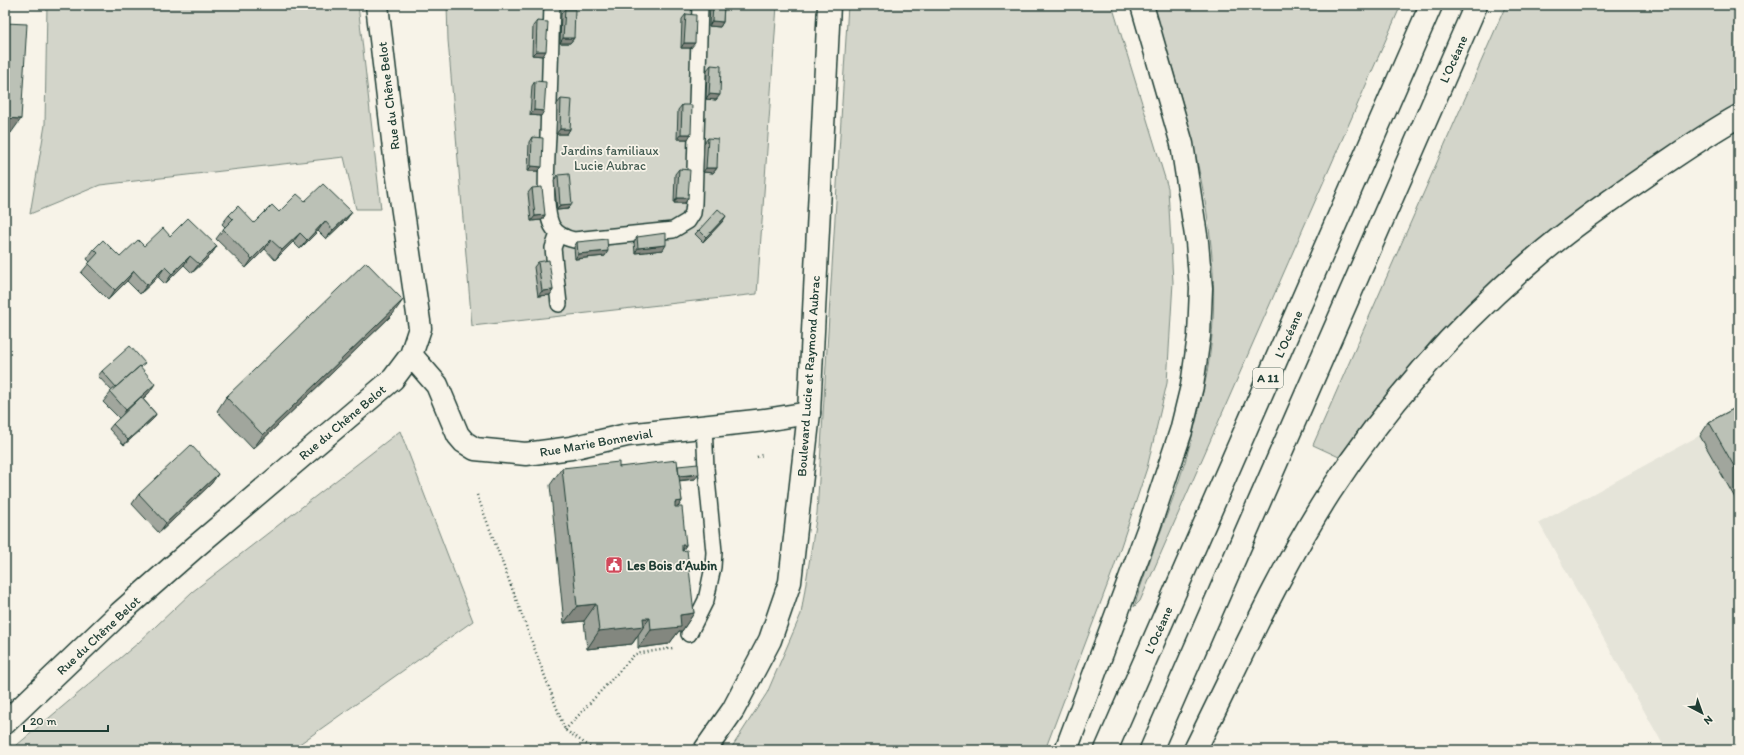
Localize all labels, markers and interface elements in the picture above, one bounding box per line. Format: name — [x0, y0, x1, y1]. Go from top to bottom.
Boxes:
street label: L’Océane — [1436, 33, 1471, 85]
street label: Rue du Chêne Belot — [374, 41, 403, 151]
park label: Jardins familiaux Lucie Aubrac — [561, 143, 659, 173]
street label: Boulevard Lucie et Raymond Aubrac — [794, 275, 823, 477]
street label: L’Océane — [1271, 308, 1306, 360]
road number: A 11 — [1253, 368, 1283, 388]
street label: Rue du Chêne Belot — [296, 382, 389, 463]
street label: Rue Marie Bonnevial — [538, 425, 654, 460]
public building icon: Les Bois d’Aubin — [604, 555, 624, 575]
place label: Les Bois d’Aubin — [627, 558, 718, 573]
street label: Rue du Chêne Belot — [53, 593, 143, 678]
street label: L’Océane — [1141, 604, 1176, 656]
north arrow — [1682, 693, 1722, 733]
scale bar — [24, 707, 108, 733]
text: N — [1701, 713, 1715, 728]
text: 20 m — [30, 714, 57, 728]

